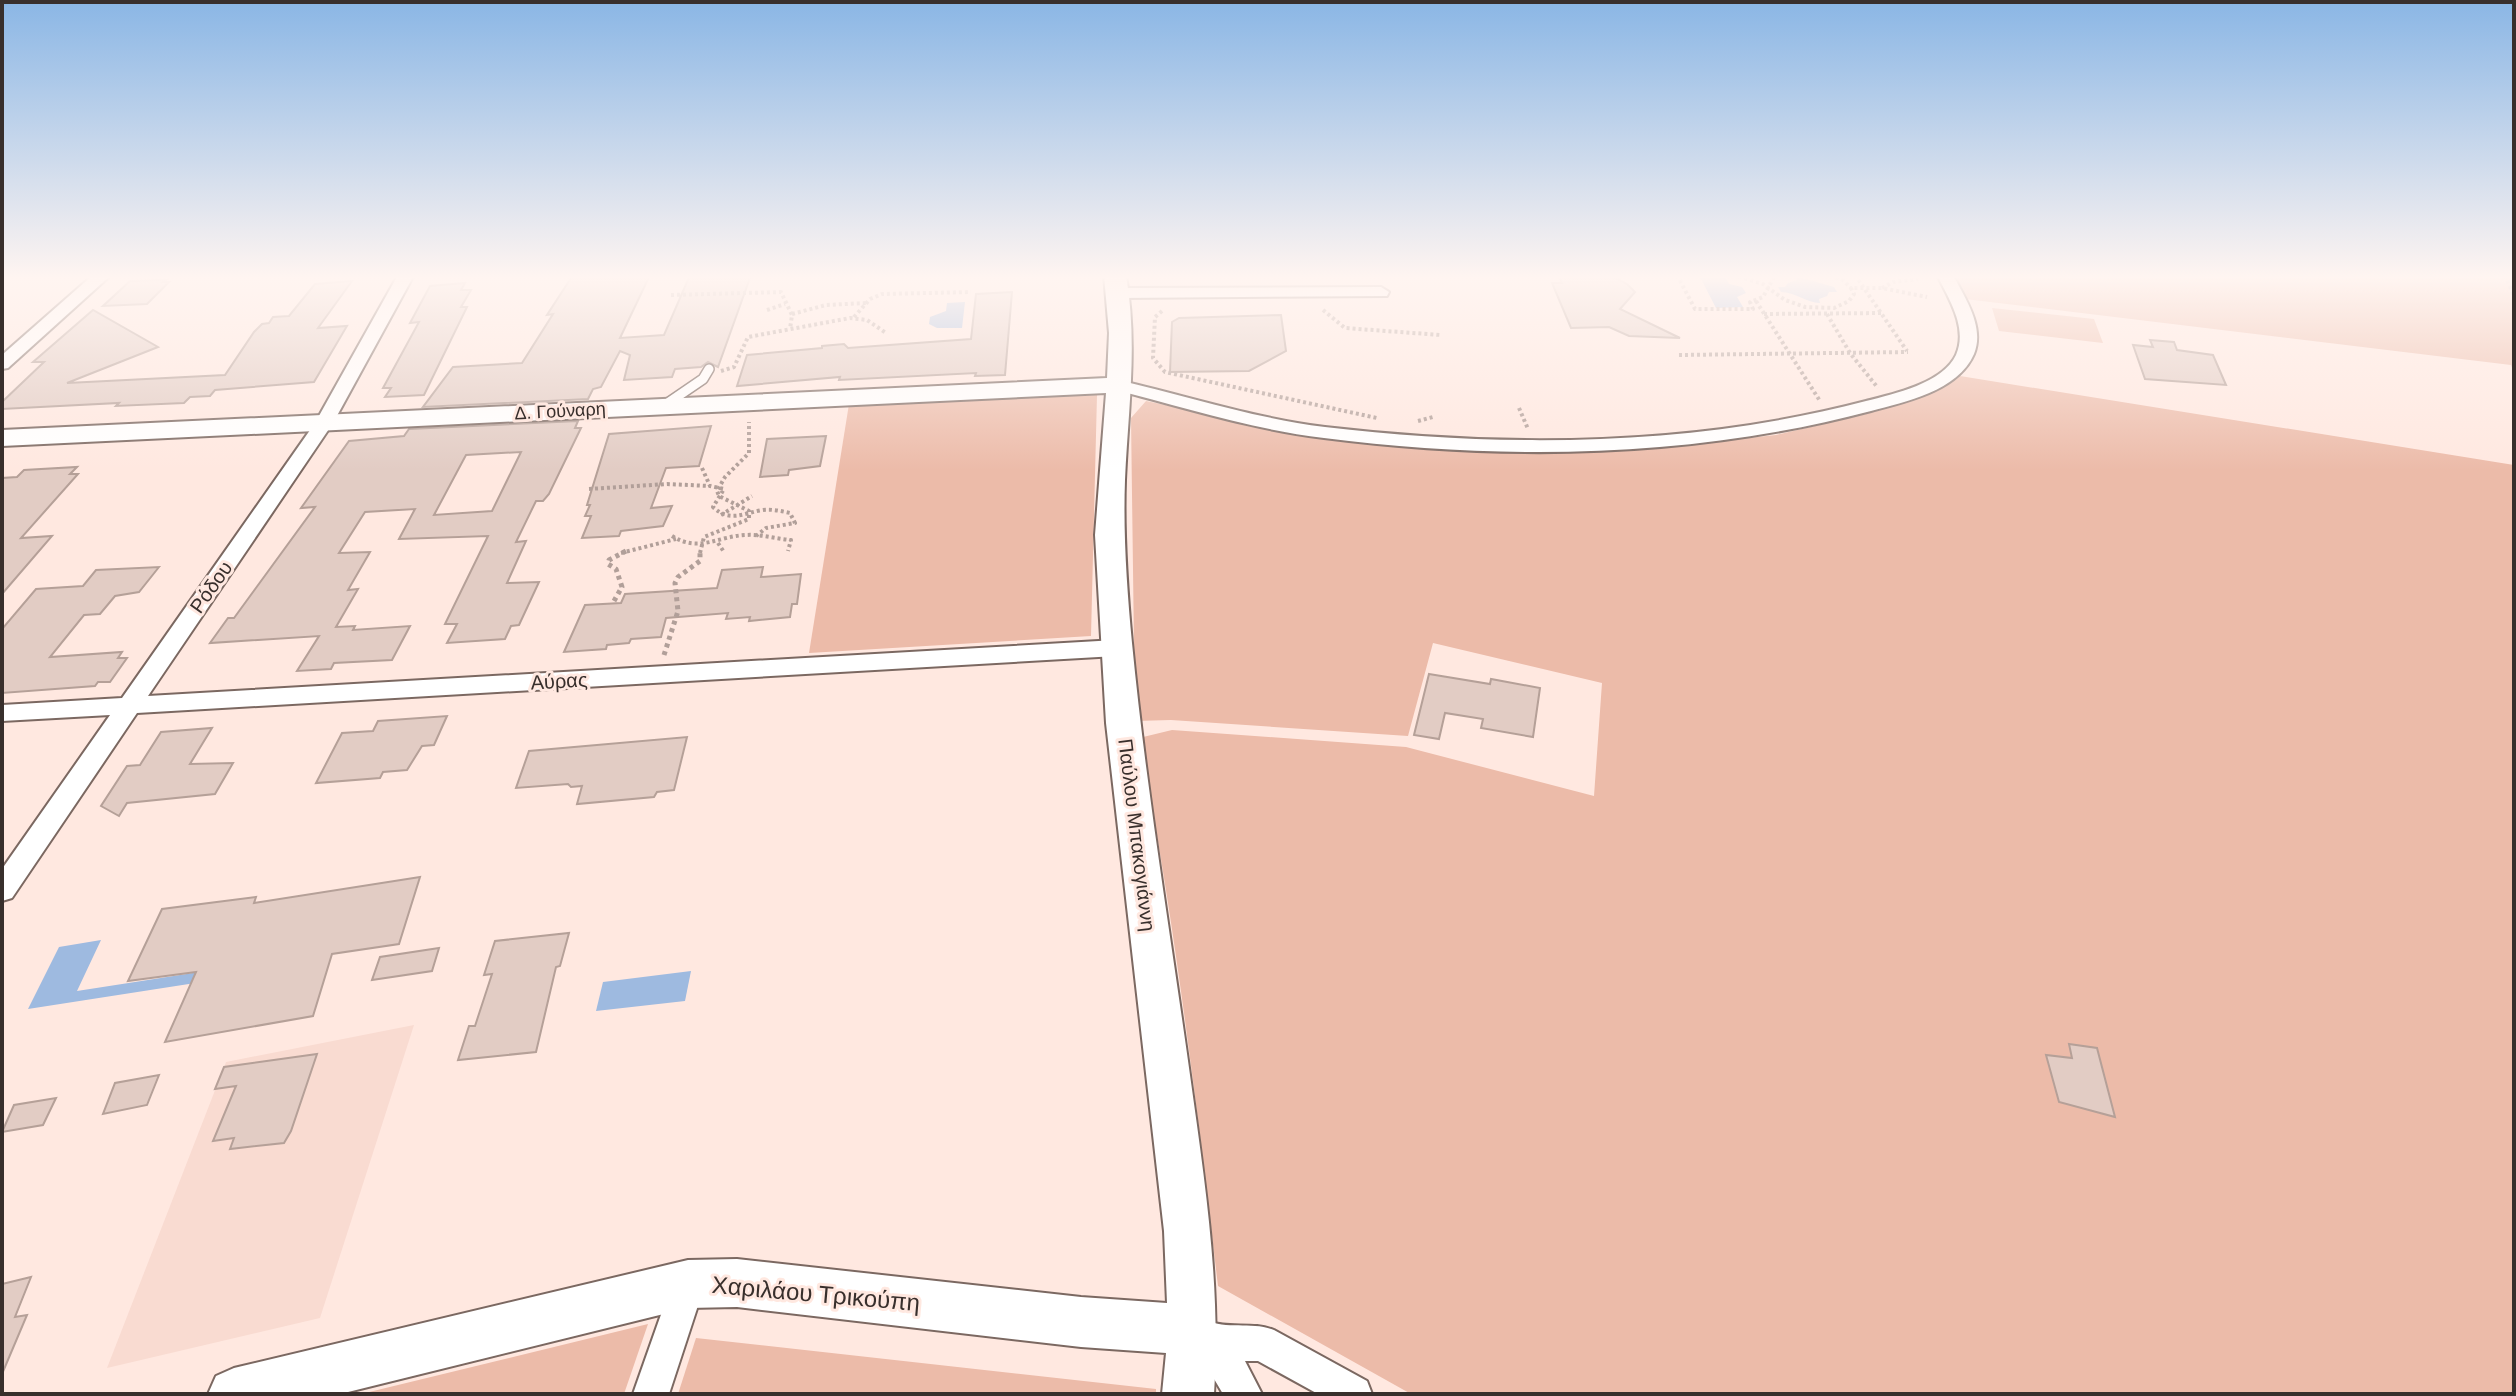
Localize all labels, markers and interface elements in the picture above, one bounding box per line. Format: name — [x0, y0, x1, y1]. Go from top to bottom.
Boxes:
street label: Δ. Γούναρη — [514, 399, 606, 423]
street label: Ρόδου — [185, 557, 237, 617]
street label: Αύρας — [530, 669, 588, 693]
street label: Παύλου Μπακογιάννη — [1114, 737, 1160, 933]
street label: Χαριλάου Τρικούπη — [711, 1271, 921, 1316]

